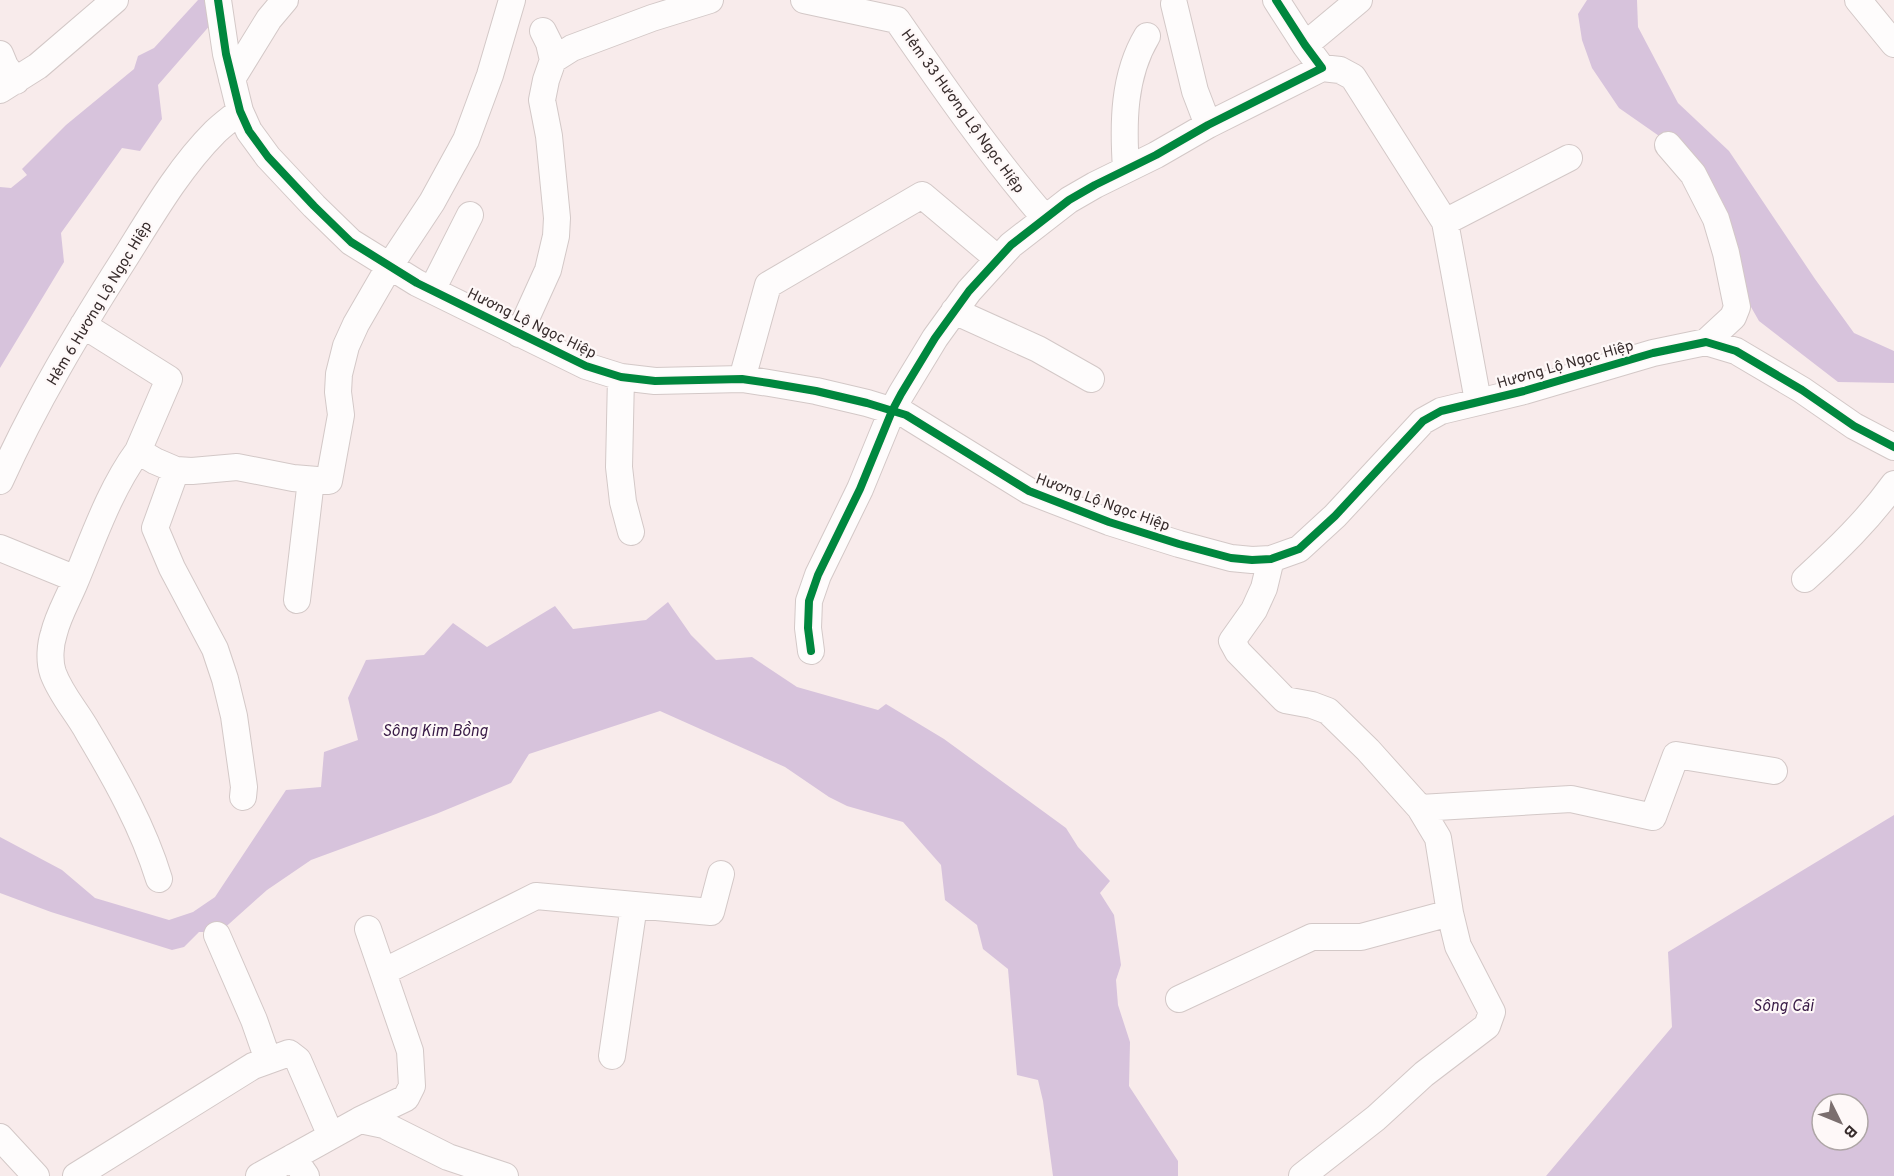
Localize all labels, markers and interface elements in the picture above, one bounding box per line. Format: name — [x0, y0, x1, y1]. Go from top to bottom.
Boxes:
street label: Hẻm 33 Hương Lộ Ngọc Hiệp — [896, 26, 1028, 198]
street label: Hẻm 6 Hương Lộ Ngọc Hiệp — [43, 218, 157, 390]
street label: Hương Lộ Ngọc Hiệp — [464, 285, 599, 364]
street label: Hương Lộ Ngọc Hiệp — [1495, 337, 1636, 394]
street label: Hương Lộ Ngọc Hiệp — [1033, 470, 1172, 537]
water label: Sông Kim Bồng — [382, 720, 488, 742]
water label: Sông Cái — [1753, 997, 1814, 1017]
north arrow — [1810, 1092, 1870, 1152]
text: B — [1838, 1120, 1861, 1142]

